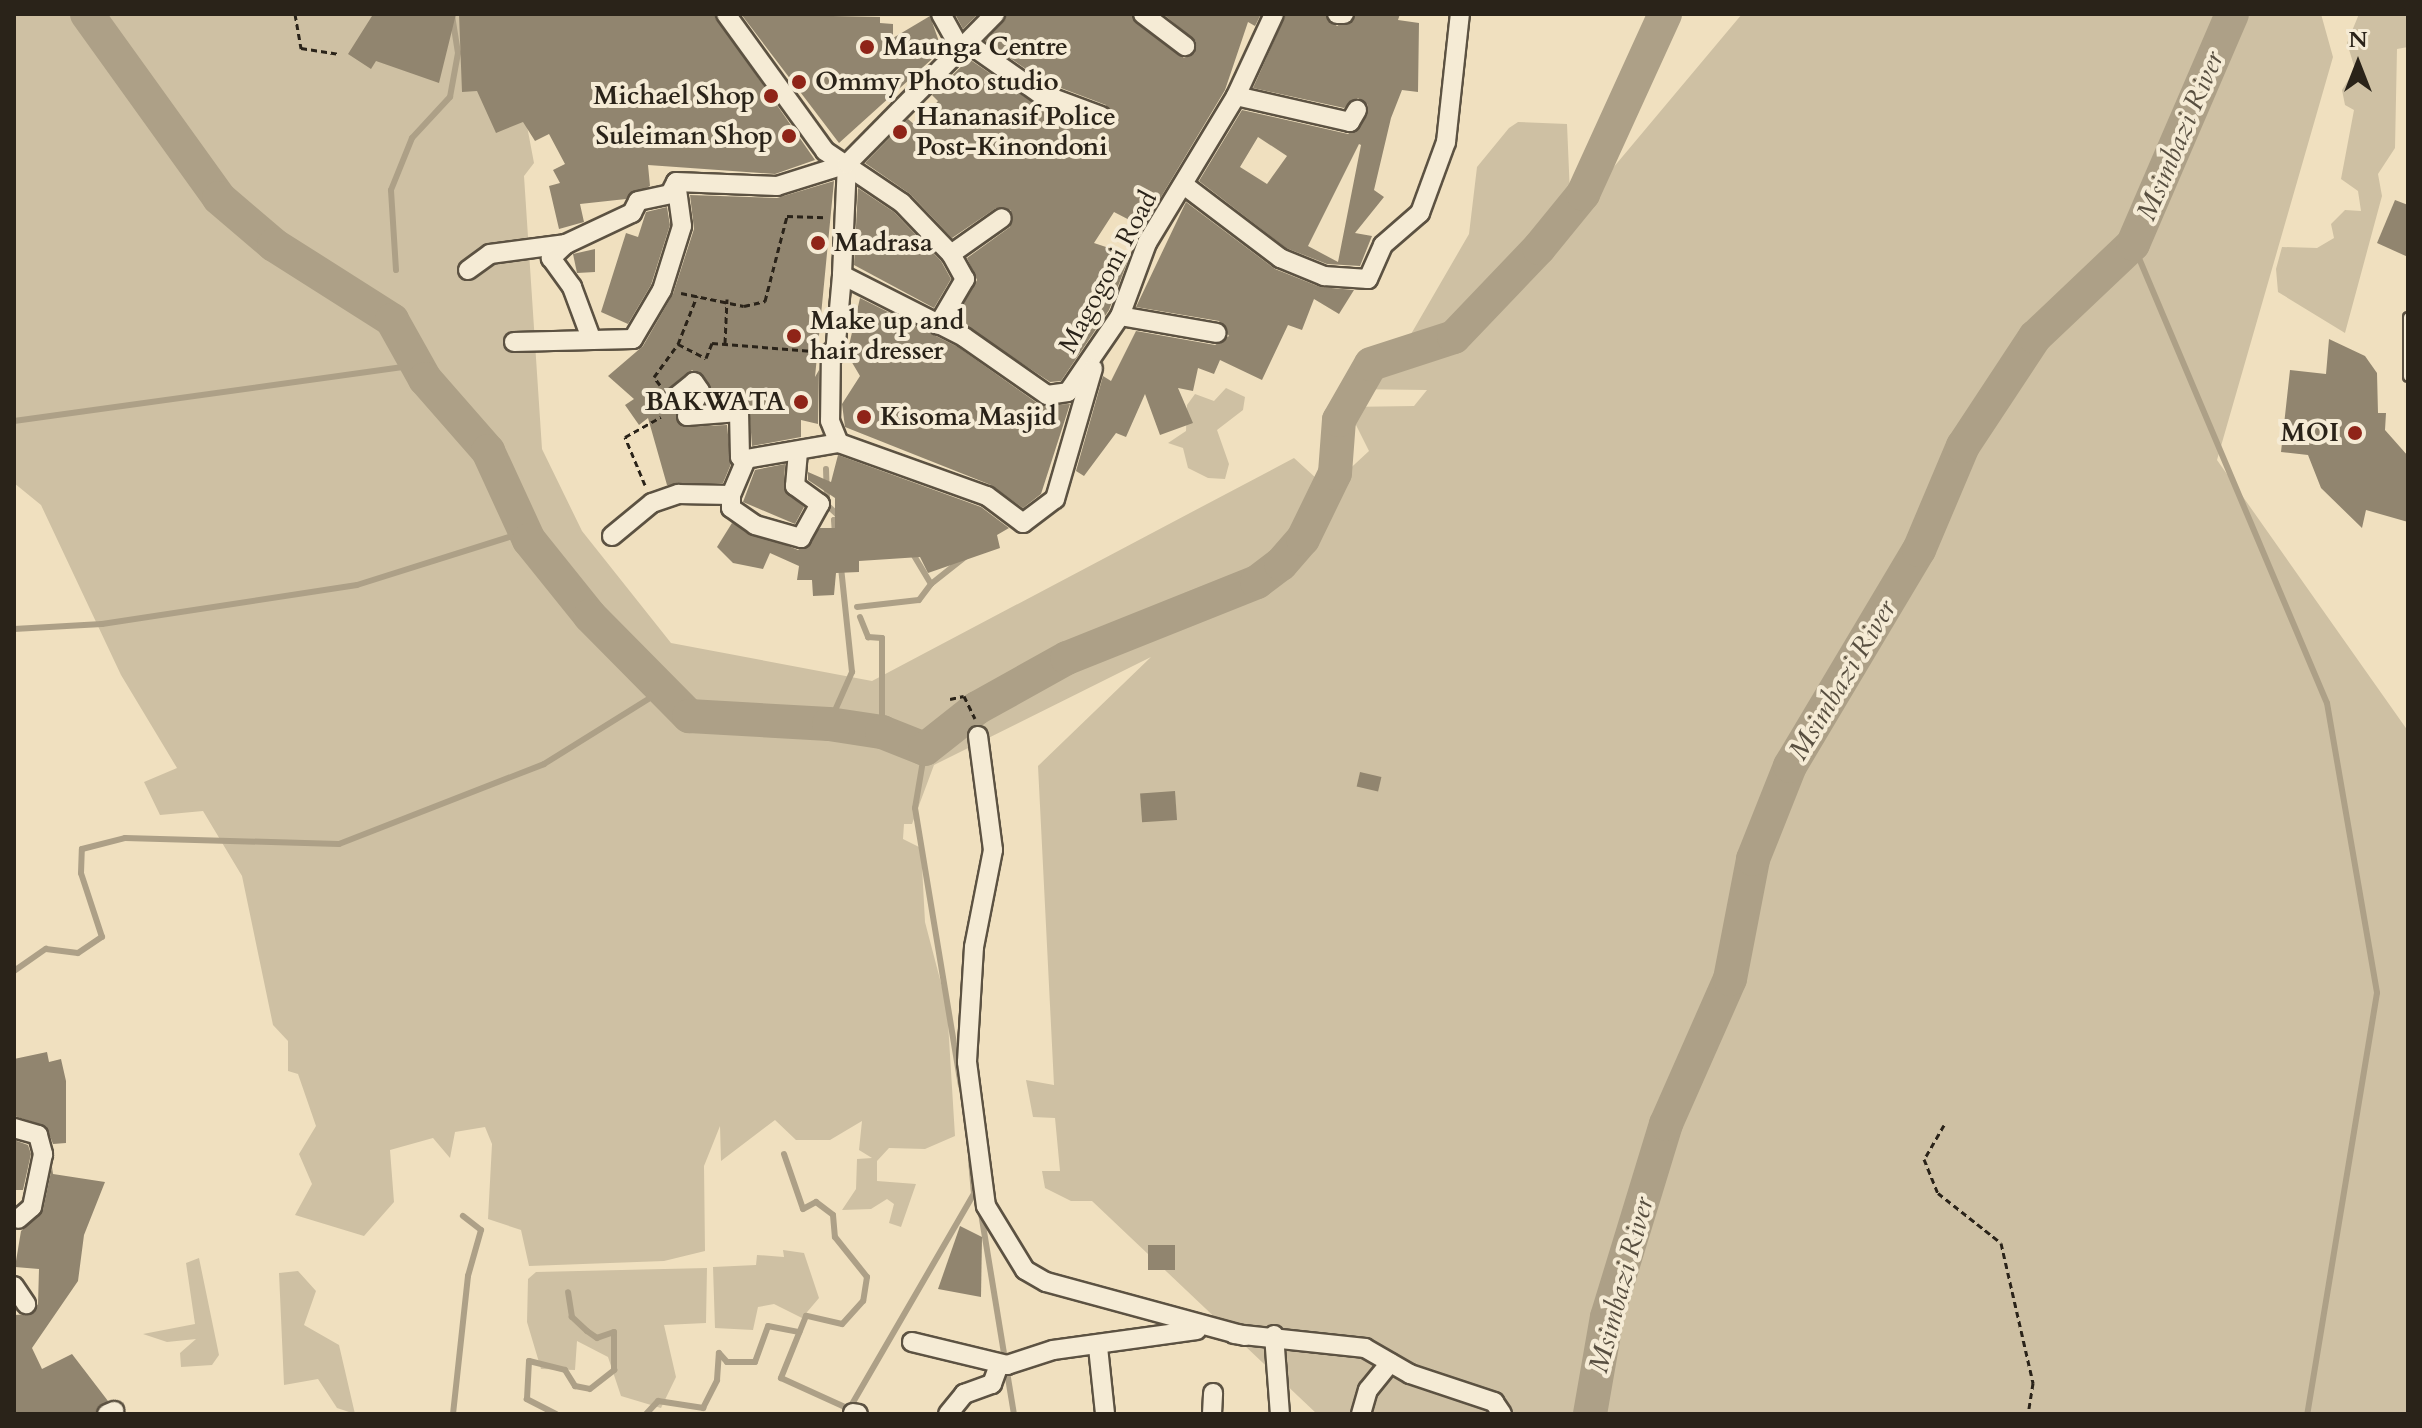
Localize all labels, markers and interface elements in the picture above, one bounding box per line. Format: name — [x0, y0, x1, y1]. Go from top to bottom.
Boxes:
north arrow — [2318, 24, 2398, 104]
text: N — [2348, 25, 2368, 55]
place label: Maunga Centre — [883, 31, 1068, 63]
marker: Maunga Centre — [858, 38, 876, 56]
water label: Msimbazi River — [2129, 46, 2231, 226]
place label: Ommy Photo studio — [815, 66, 1059, 98]
marker: Ommy Photo studio — [790, 73, 808, 91]
place label: Michael Shop — [593, 80, 755, 112]
marker: Michael Shop — [762, 87, 780, 105]
place label: Hananasif Police Post-Kinondoni — [916, 101, 1116, 162]
place label: Suleiman Shop — [596, 120, 773, 152]
marker: Hananasif Police Post-Kinondoni — [891, 123, 909, 141]
marker: Suleiman Shop — [780, 127, 798, 145]
street label: Magogoni Road — [1052, 186, 1164, 358]
place label: Madrasa — [834, 227, 933, 259]
marker: Madrasa — [809, 234, 827, 252]
place label: Make up and hair dresser — [810, 305, 964, 366]
marker: Make up and hair dresser — [785, 327, 803, 345]
place label: BAKWATA — [645, 386, 785, 418]
marker: BAKWATA — [792, 393, 810, 411]
place label: Kisoma Masjid — [880, 401, 1057, 433]
marker: Kisoma Masjid — [855, 408, 873, 426]
place label: MOI — [2281, 417, 2339, 449]
marker: MOI — [2346, 424, 2364, 442]
water label: Msimbazi River — [1781, 594, 1903, 766]
water label: Msimbazi River — [1581, 1194, 1661, 1376]

